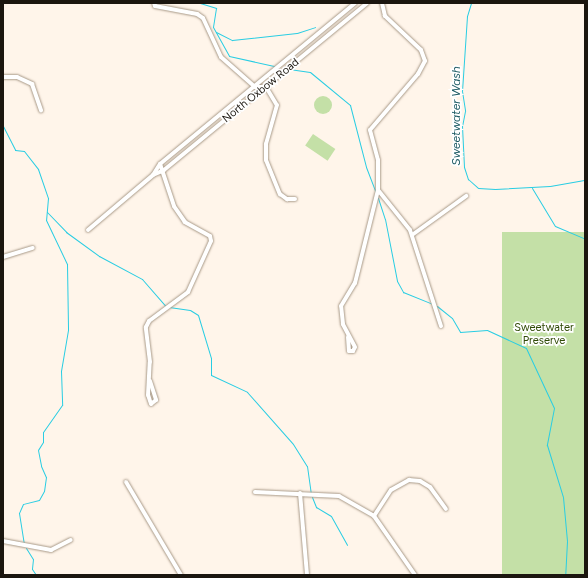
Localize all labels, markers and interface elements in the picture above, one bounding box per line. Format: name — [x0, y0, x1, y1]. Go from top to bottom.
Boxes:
street label: North Oxbow Road — [220, 56, 302, 126]
water label: Sweetwater Wash — [450, 66, 464, 166]
park label: Sweetwater Preserve — [514, 322, 574, 348]

